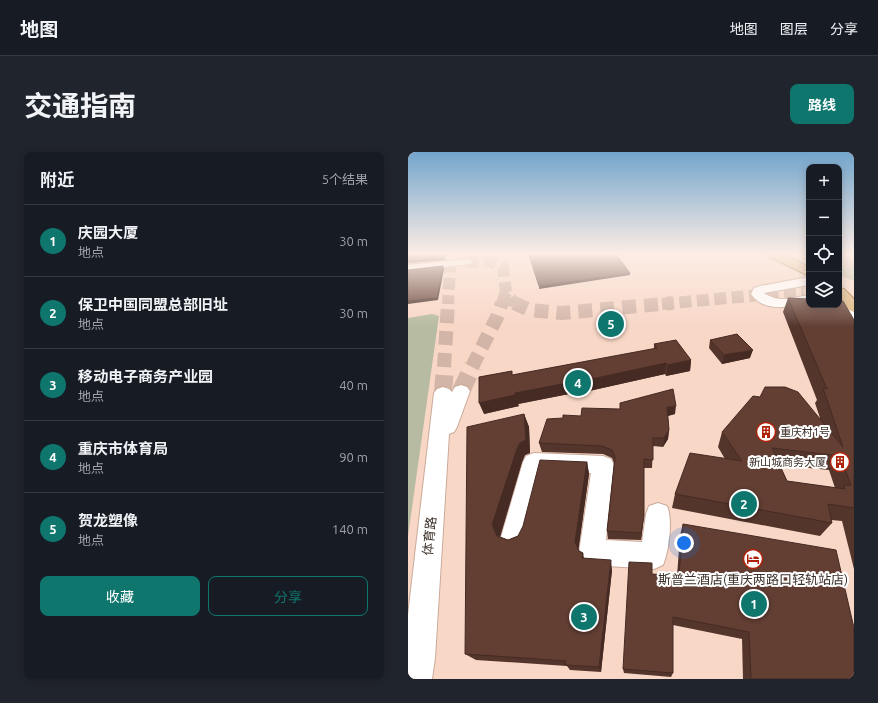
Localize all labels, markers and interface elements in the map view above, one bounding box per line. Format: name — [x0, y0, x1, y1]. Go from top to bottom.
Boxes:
text: 地图 — [20, 18, 58, 40]
text: 地图 — [730, 21, 758, 37]
text: 图层 — [780, 21, 808, 37]
text: 分享 — [830, 21, 858, 37]
button: 路线 — [790, 84, 854, 124]
text: 交通指南 — [24, 90, 136, 121]
map controls — [806, 164, 842, 308]
button: + — [806, 164, 842, 200]
text: 附近 — [40, 170, 74, 189]
text: 5个结果 — [322, 172, 368, 186]
button: − — [806, 200, 842, 236]
text: 庆园大厦 — [78, 224, 138, 241]
text: 1 — [49, 234, 57, 248]
text: 30 m — [339, 234, 368, 248]
button: locate — [806, 236, 842, 272]
text: 地点 — [78, 245, 104, 259]
button: layers — [806, 272, 842, 308]
text: 保卫中国同盟总部旧址 — [78, 296, 228, 313]
text: 2 — [49, 306, 57, 320]
text: 30 m — [339, 306, 368, 320]
pin: 5 — [598, 309, 624, 339]
text: 地点 — [78, 317, 104, 331]
text: 移动电子商务产业园 — [78, 368, 213, 385]
pin: 4 — [565, 368, 591, 398]
text: 3 — [49, 378, 57, 392]
text: 40 m — [339, 378, 368, 392]
text: 地点 — [78, 389, 104, 403]
building icon: 重庆村1号 — [755, 421, 777, 443]
place label: 重庆村1号 — [780, 426, 830, 438]
text: 重庆市体育局 — [78, 440, 168, 457]
text: 4 — [49, 450, 57, 464]
text: 90 m — [339, 450, 368, 464]
building icon: 新山城商务大厦 — [829, 451, 851, 473]
place label: 新山城商务大厦 — [749, 456, 826, 468]
text: 地点 — [78, 461, 104, 475]
pin: 2 — [731, 489, 757, 519]
text: 贺龙塑像 — [78, 512, 138, 529]
street label: 体育路 — [420, 516, 438, 556]
text: 5 — [49, 522, 57, 536]
text: 140 m — [332, 522, 368, 536]
text: 地点 — [78, 533, 104, 547]
your location — [674, 533, 694, 553]
hotel icon: 斯普兰酒店(重庆两路口轻轨站店) — [742, 548, 764, 570]
place label: 斯普兰酒店(重庆两路口轻轨站店) — [658, 572, 848, 587]
button: 收藏 — [40, 576, 200, 616]
button: 分享 — [208, 576, 368, 616]
pin: 1 — [741, 589, 767, 619]
pin: 3 — [571, 602, 597, 632]

